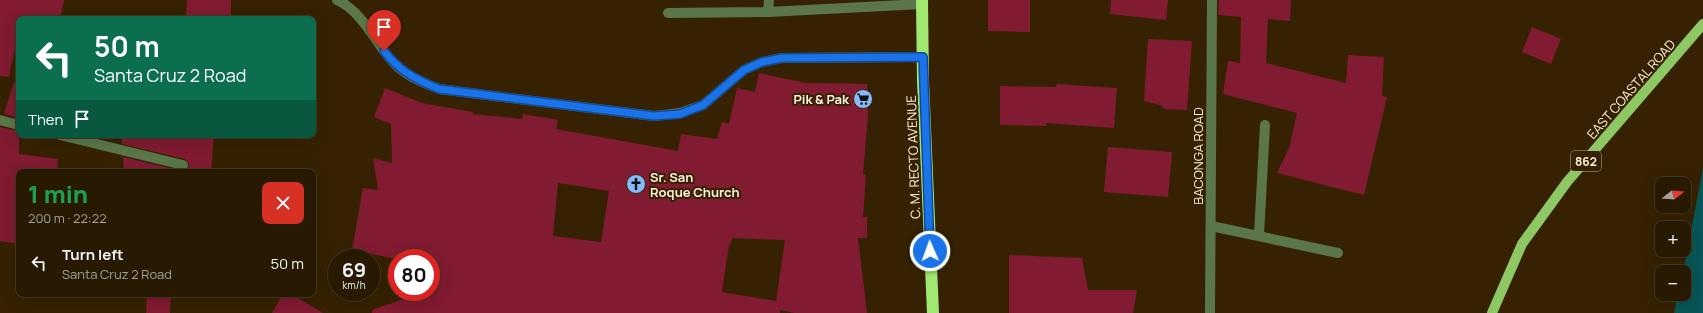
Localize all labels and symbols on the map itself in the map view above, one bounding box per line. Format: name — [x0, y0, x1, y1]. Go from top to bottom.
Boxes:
pin — [367, 10, 401, 51]
street label: EAST COASTAL ROAD — [1583, 35, 1679, 143]
supermarket icon: Pik & Pak — [852, 88, 874, 110]
place label: Pik & Pak — [794, 90, 850, 108]
street label: C. M. RECTO AVENUE — [902, 95, 924, 219]
street label: BACONGA ROAD — [1189, 107, 1207, 205]
road number: 862 — [1571, 151, 1601, 171]
place label: Sr. San Roque Church — [650, 168, 740, 201]
church icon: Sr. San Roque Church — [625, 173, 647, 195]
north arrow — [1655, 177, 1691, 213]
position arrow — [909, 230, 951, 272]
speed limit sign: 80 — [388, 249, 440, 301]

